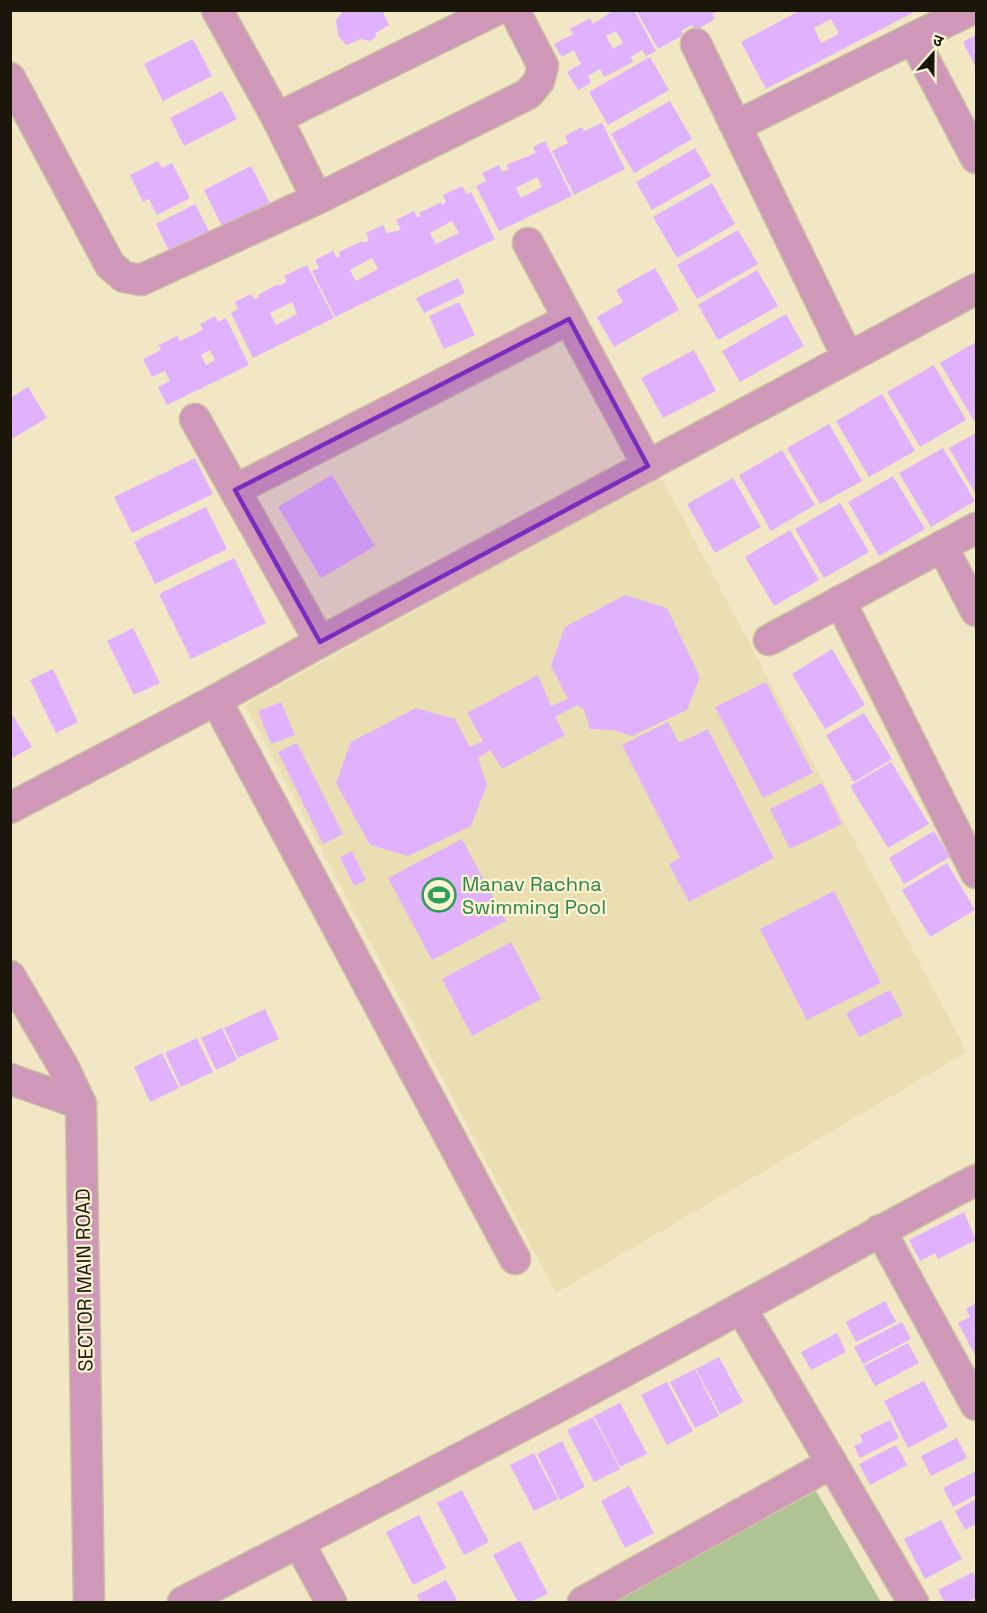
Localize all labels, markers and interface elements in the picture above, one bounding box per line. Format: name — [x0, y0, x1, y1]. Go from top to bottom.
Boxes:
north arrow — [903, 24, 963, 84]
text: उ — [930, 29, 947, 52]
place label: Manav Rachna Swimming Pool — [462, 871, 606, 920]
sports icon: Manav Rachna Swimming Pool — [421, 877, 457, 913]
street label: SECTOR MAIN ROAD — [69, 1188, 99, 1372]

